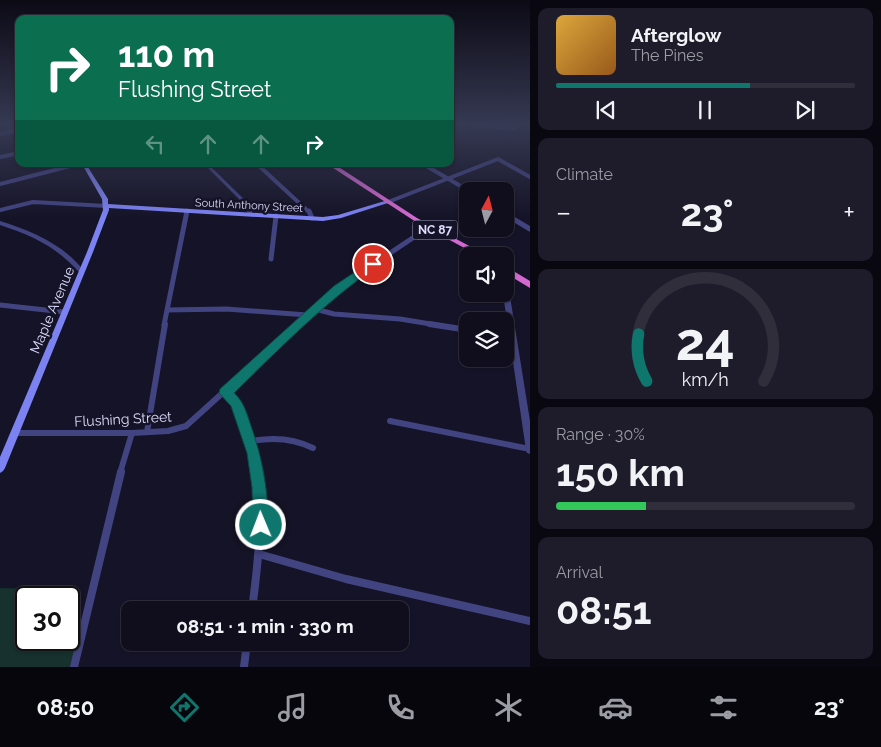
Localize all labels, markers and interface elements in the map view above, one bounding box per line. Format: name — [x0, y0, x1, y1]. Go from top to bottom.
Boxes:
text: Afterglow — [631, 24, 721, 46]
text: 110 m — [118, 34, 215, 75]
icon: right — [35, 35, 100, 100]
text: The Pines — [631, 46, 703, 65]
text: Flushing Street — [118, 76, 271, 102]
icon: previous — [592, 96, 620, 124]
icon: pause — [691, 96, 719, 124]
icon: next — [791, 96, 819, 124]
icon: left — [141, 130, 169, 158]
icon: ahead — [194, 130, 222, 158]
icon: ahead — [247, 130, 275, 158]
icon: right — [300, 130, 328, 158]
text: Climate — [556, 165, 613, 184]
north arrow — [459, 182, 514, 238]
map controls — [459, 182, 514, 367]
text: 23° — [681, 190, 734, 235]
street label: South Anthony Street — [195, 196, 304, 215]
text: − — [556, 196, 571, 229]
text: + — [843, 196, 855, 229]
road number: NC 87 — [412, 220, 458, 240]
pin — [352, 243, 394, 285]
button: sound — [459, 247, 514, 302]
icon: arrive — [359, 250, 387, 278]
street label: Maple Avenue — [27, 264, 77, 356]
text: 24 — [676, 311, 735, 372]
button: layers — [459, 312, 514, 367]
text: km/h — [682, 369, 729, 390]
street label: Flushing Street — [74, 408, 172, 430]
text: Range · 30% — [556, 425, 645, 444]
text: 150 km — [556, 450, 685, 495]
position arrow — [234, 498, 286, 550]
text: Arrival — [556, 563, 603, 582]
speed limit sign: 30 — [15, 586, 80, 651]
text: 08:51 — [556, 588, 652, 633]
text: 08:51 · 1 min · 330 m — [176, 615, 354, 637]
icon: directions — [167, 690, 202, 725]
icon: music — [275, 690, 310, 725]
icon: phone — [383, 690, 418, 725]
icon: climate — [491, 690, 526, 725]
icon: car — [598, 690, 633, 725]
icon: filters — [706, 690, 741, 725]
text: 08:50 — [36, 694, 94, 720]
text: 23° — [814, 694, 845, 720]

